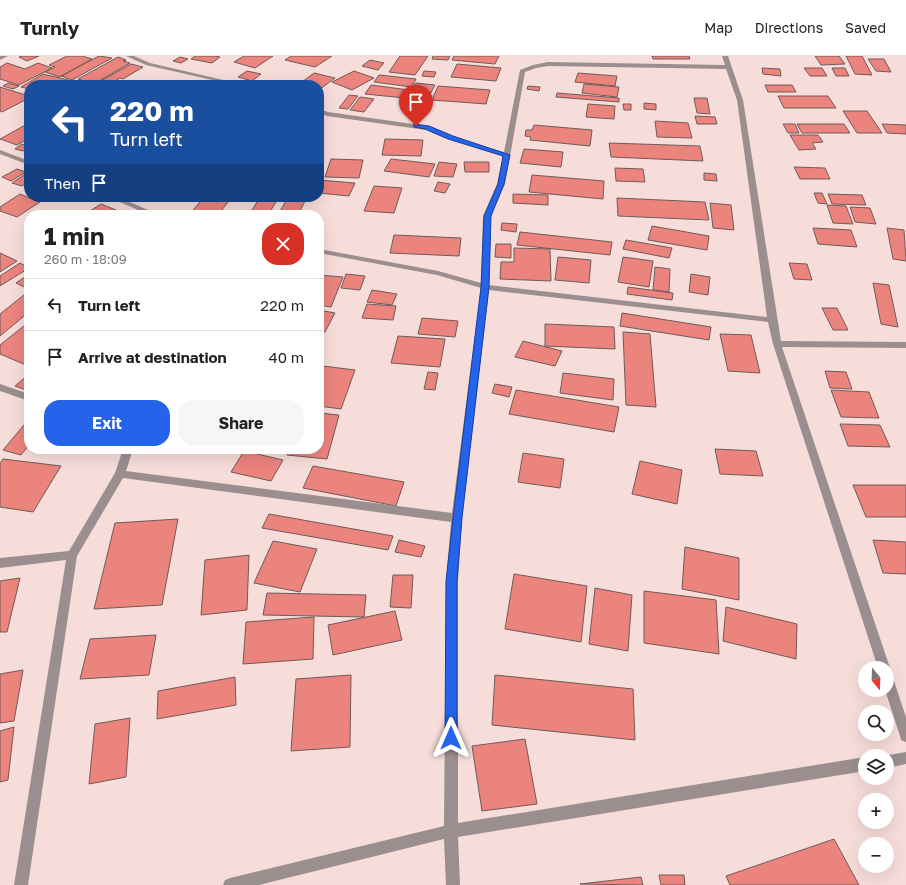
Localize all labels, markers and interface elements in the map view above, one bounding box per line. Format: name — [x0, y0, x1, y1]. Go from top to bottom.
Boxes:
text: Turnly — [20, 16, 79, 39]
text: Map — [704, 19, 733, 36]
text: Directions — [755, 19, 823, 36]
text: Saved — [845, 19, 886, 36]
pin — [399, 85, 433, 126]
icon: arrive — [405, 91, 427, 113]
text: 220 m — [110, 94, 194, 127]
icon: left — [44, 96, 96, 148]
text: Turn left — [110, 128, 183, 150]
icon: arrive — [88, 172, 110, 194]
text: Then — [44, 174, 80, 192]
text: 1 min — [44, 221, 104, 250]
button: close — [262, 223, 304, 265]
text: 260 m · 18:09 — [44, 251, 127, 267]
icon: left — [44, 294, 66, 316]
text: Turn left — [78, 296, 140, 314]
text: 220 m — [260, 296, 304, 314]
icon: arrive — [44, 346, 66, 368]
text: Arrive at destination — [78, 348, 227, 366]
text: 40 m — [269, 348, 304, 366]
button: Exit — [44, 400, 170, 446]
button: Share — [178, 400, 304, 446]
north arrow — [858, 661, 894, 697]
map controls — [858, 661, 894, 873]
button: search — [858, 705, 894, 741]
position arrow — [430, 717, 472, 759]
button: layers — [858, 749, 894, 785]
button: + — [858, 793, 894, 829]
button: − — [858, 837, 894, 873]

